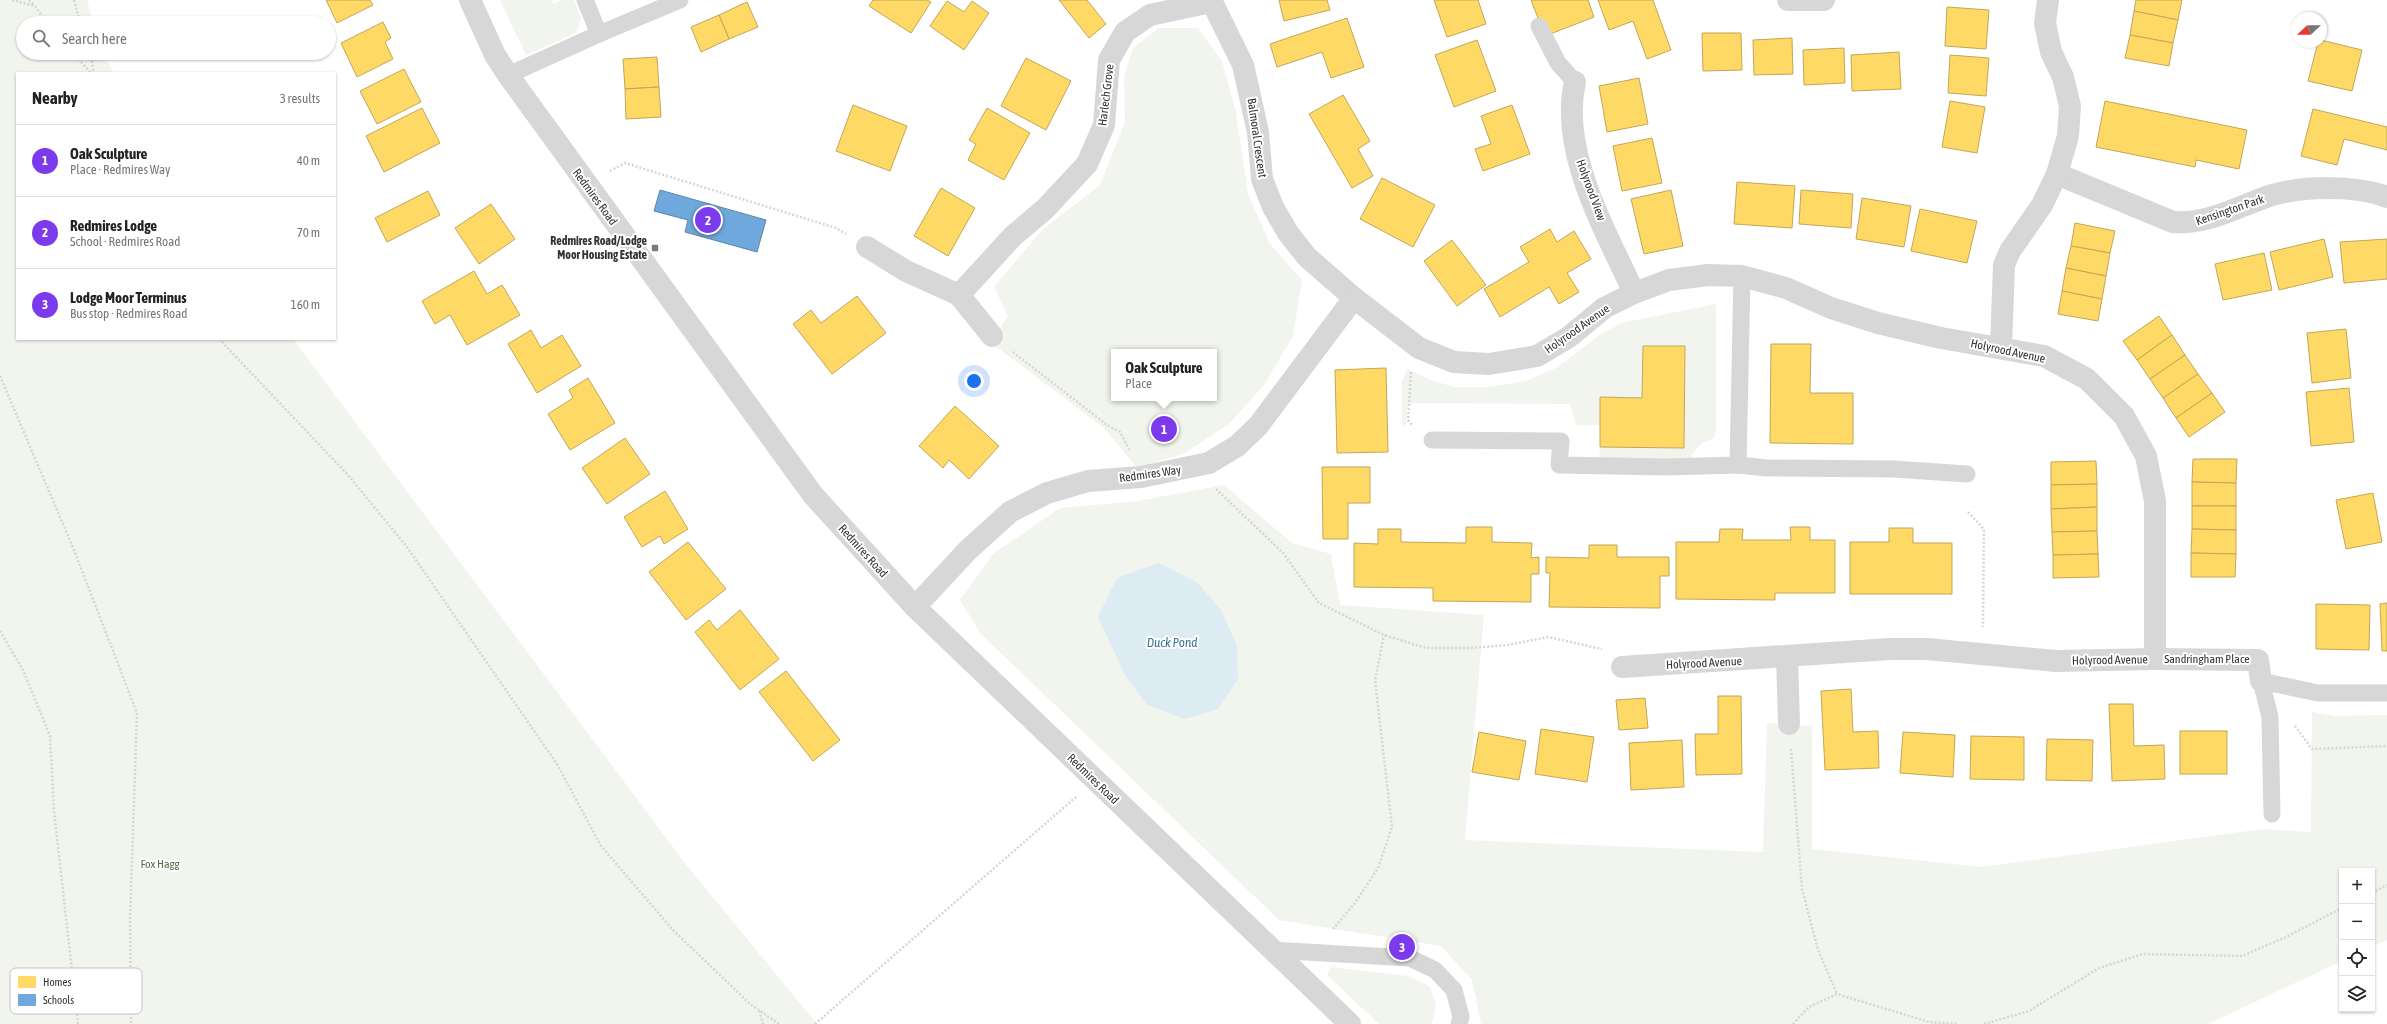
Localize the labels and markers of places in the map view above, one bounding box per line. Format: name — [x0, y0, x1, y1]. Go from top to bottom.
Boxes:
pin: 2 — [695, 205, 721, 235]
place label: Redmires Road/Lodge Moor Housing Estate — [550, 234, 648, 262]
marker: Redmires Road/Lodge Moor Housing Estate — [650, 243, 660, 253]
pin: 1 — [1151, 414, 1177, 444]
pin: 3 — [1389, 932, 1415, 962]

